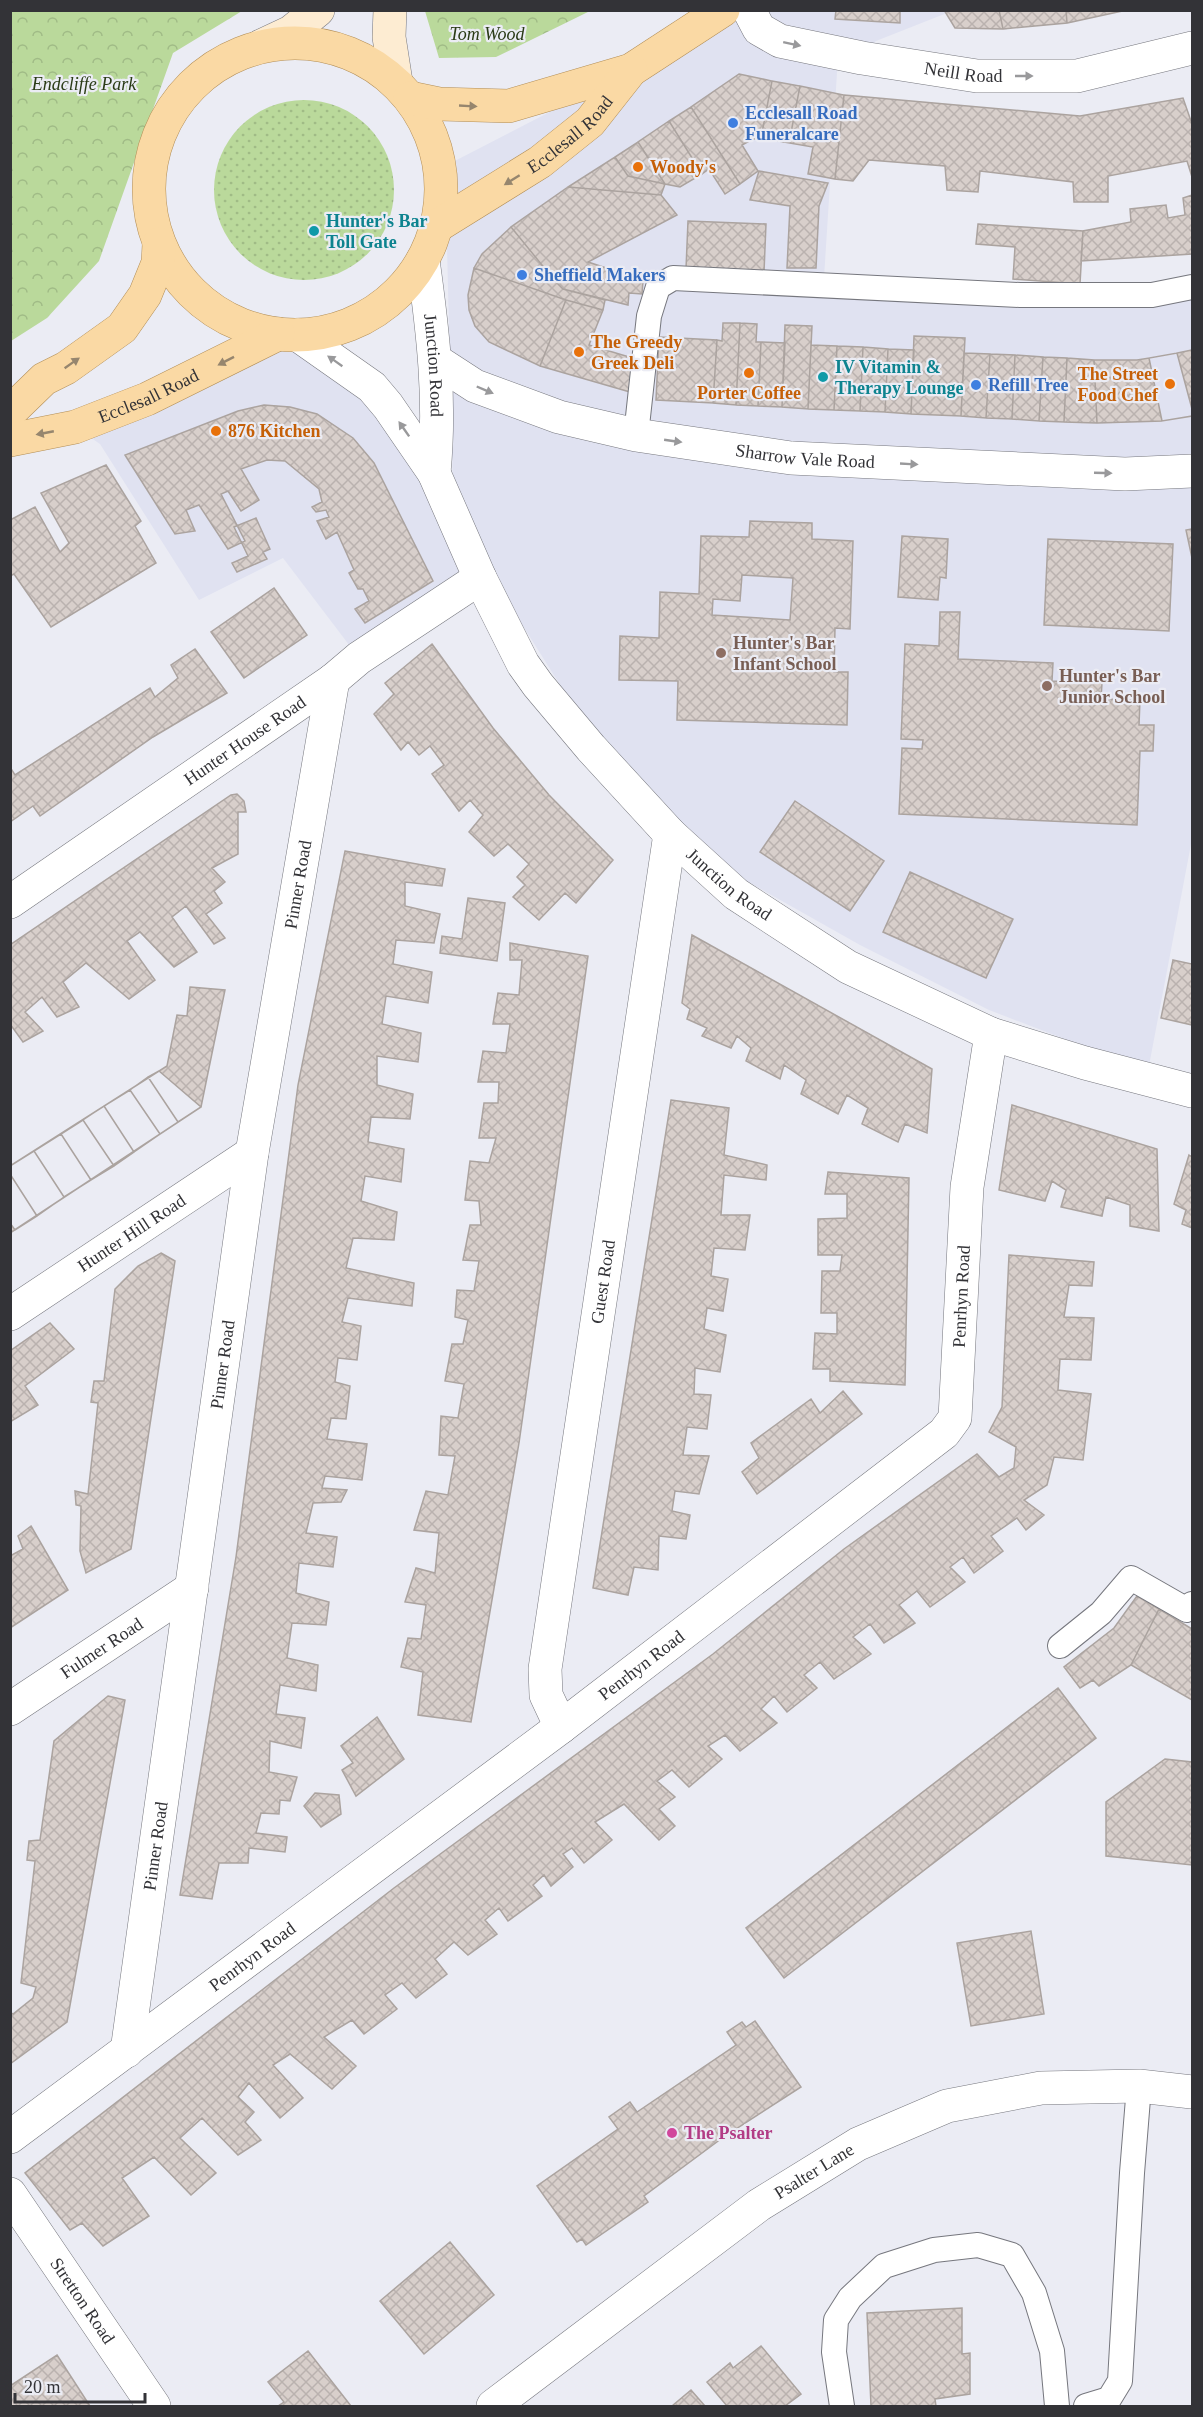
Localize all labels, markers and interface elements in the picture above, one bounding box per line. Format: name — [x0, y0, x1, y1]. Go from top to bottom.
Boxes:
park label: Tom Wood — [449, 24, 526, 44]
one-way arrow — [783, 39, 802, 49]
street label: Neill Road — [923, 58, 1002, 86]
one-way arrow — [1015, 71, 1034, 81]
park label: Endcliffe Park — [31, 74, 137, 94]
street label: Ecclesall Road — [524, 92, 617, 177]
one-way arrow — [458, 101, 477, 110]
place label: Ecclesall Road Funeralcare — [745, 103, 858, 144]
marker: Ecclesall Road Funeralcare — [726, 116, 740, 130]
place label: Woody's — [650, 157, 716, 177]
marker: Woody's — [631, 160, 645, 174]
one-way arrow — [504, 174, 520, 185]
place label: Hunter's Bar Toll Gate — [326, 211, 428, 252]
marker: Hunter's Bar Toll Gate — [307, 224, 321, 238]
place label: Sheffield Makers — [534, 265, 665, 285]
marker: Sheffield Makers — [515, 268, 529, 282]
street label: Junction Road — [420, 313, 447, 417]
place label: The Greedy Greek Deli — [591, 332, 682, 373]
marker: The Greedy Greek Deli — [572, 345, 586, 359]
one-way arrow — [217, 356, 234, 366]
one-way arrow — [327, 356, 343, 367]
one-way arrow — [64, 357, 80, 369]
place label: IV Vitamin & Therapy Lounge — [835, 357, 964, 398]
place label: The Street Food Chef — [1078, 364, 1159, 405]
street label: Ecclesall Road — [96, 365, 202, 427]
marker: Porter Coffee — [742, 366, 756, 380]
marker: IV Vitamin & Therapy Lounge — [816, 370, 830, 384]
place label: Refill Tree — [988, 375, 1068, 395]
marker: The Street Food Chef — [1163, 377, 1177, 391]
marker: Refill Tree — [969, 378, 983, 392]
place label: Porter Coffee — [697, 383, 801, 403]
one-way arrow — [477, 385, 495, 395]
place label: 876 Kitchen — [228, 421, 321, 441]
one-way arrow — [398, 422, 410, 438]
marker: 876 Kitchen — [209, 424, 223, 438]
one-way arrow — [36, 429, 55, 438]
one-way arrow — [664, 436, 683, 445]
street label: Sharrow Vale Road — [734, 440, 875, 472]
one-way arrow — [899, 460, 918, 469]
one-way arrow — [1094, 469, 1113, 478]
place label: Hunter's Bar Infant School — [733, 633, 837, 674]
marker: Hunter's Bar Infant School — [714, 646, 728, 660]
place label: Hunter's Bar Junior School — [1059, 666, 1165, 707]
marker: Hunter's Bar Junior School — [1040, 679, 1054, 693]
street label: Hunter House Road — [180, 692, 309, 789]
street label: Pinner Road — [281, 839, 315, 930]
street label: Junction Road — [682, 844, 775, 924]
street label: Hunter Hill Road — [74, 1190, 189, 1276]
street label: Guest Road — [587, 1238, 619, 1325]
street label: Penrhyn Road — [949, 1245, 974, 1348]
street label: Pinner Road — [206, 1319, 239, 1410]
street label: Fulmer Road — [57, 1614, 147, 1683]
street label: Penrhyn Road — [595, 1626, 688, 1705]
street label: Pinner Road — [139, 1800, 172, 1892]
street label: Penrhyn Road — [205, 1918, 299, 1995]
place label: The Psalter — [684, 2123, 772, 2143]
marker: The Psalter — [665, 2126, 679, 2140]
street label: Psalter Lane — [771, 2139, 857, 2203]
street label: Stretton Road — [46, 2254, 119, 2348]
scale bar — [15, 2366, 146, 2404]
text: 20 m — [24, 2377, 61, 2397]

